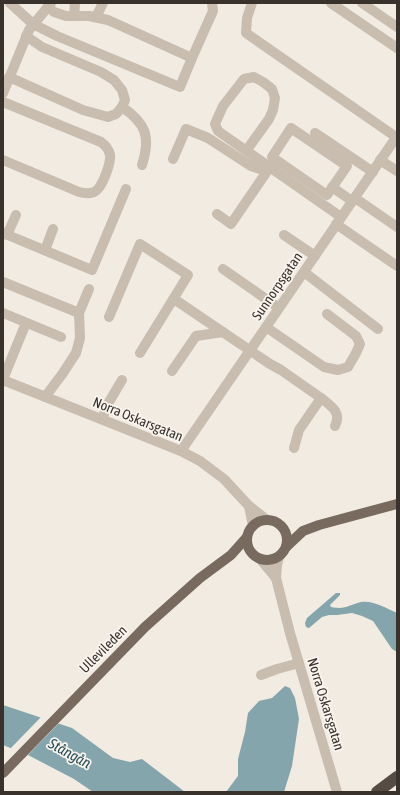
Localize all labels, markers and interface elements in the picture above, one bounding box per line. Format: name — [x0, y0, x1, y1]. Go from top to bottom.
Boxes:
street label: Sunnorpsgatan — [249, 249, 305, 323]
street label: Norra Oskarsgatan — [91, 394, 185, 444]
street label: Ullevileden — [76, 622, 130, 676]
street label: Norra Oskarsgatan — [304, 656, 348, 752]
water label: Stångån — [45, 734, 94, 772]

